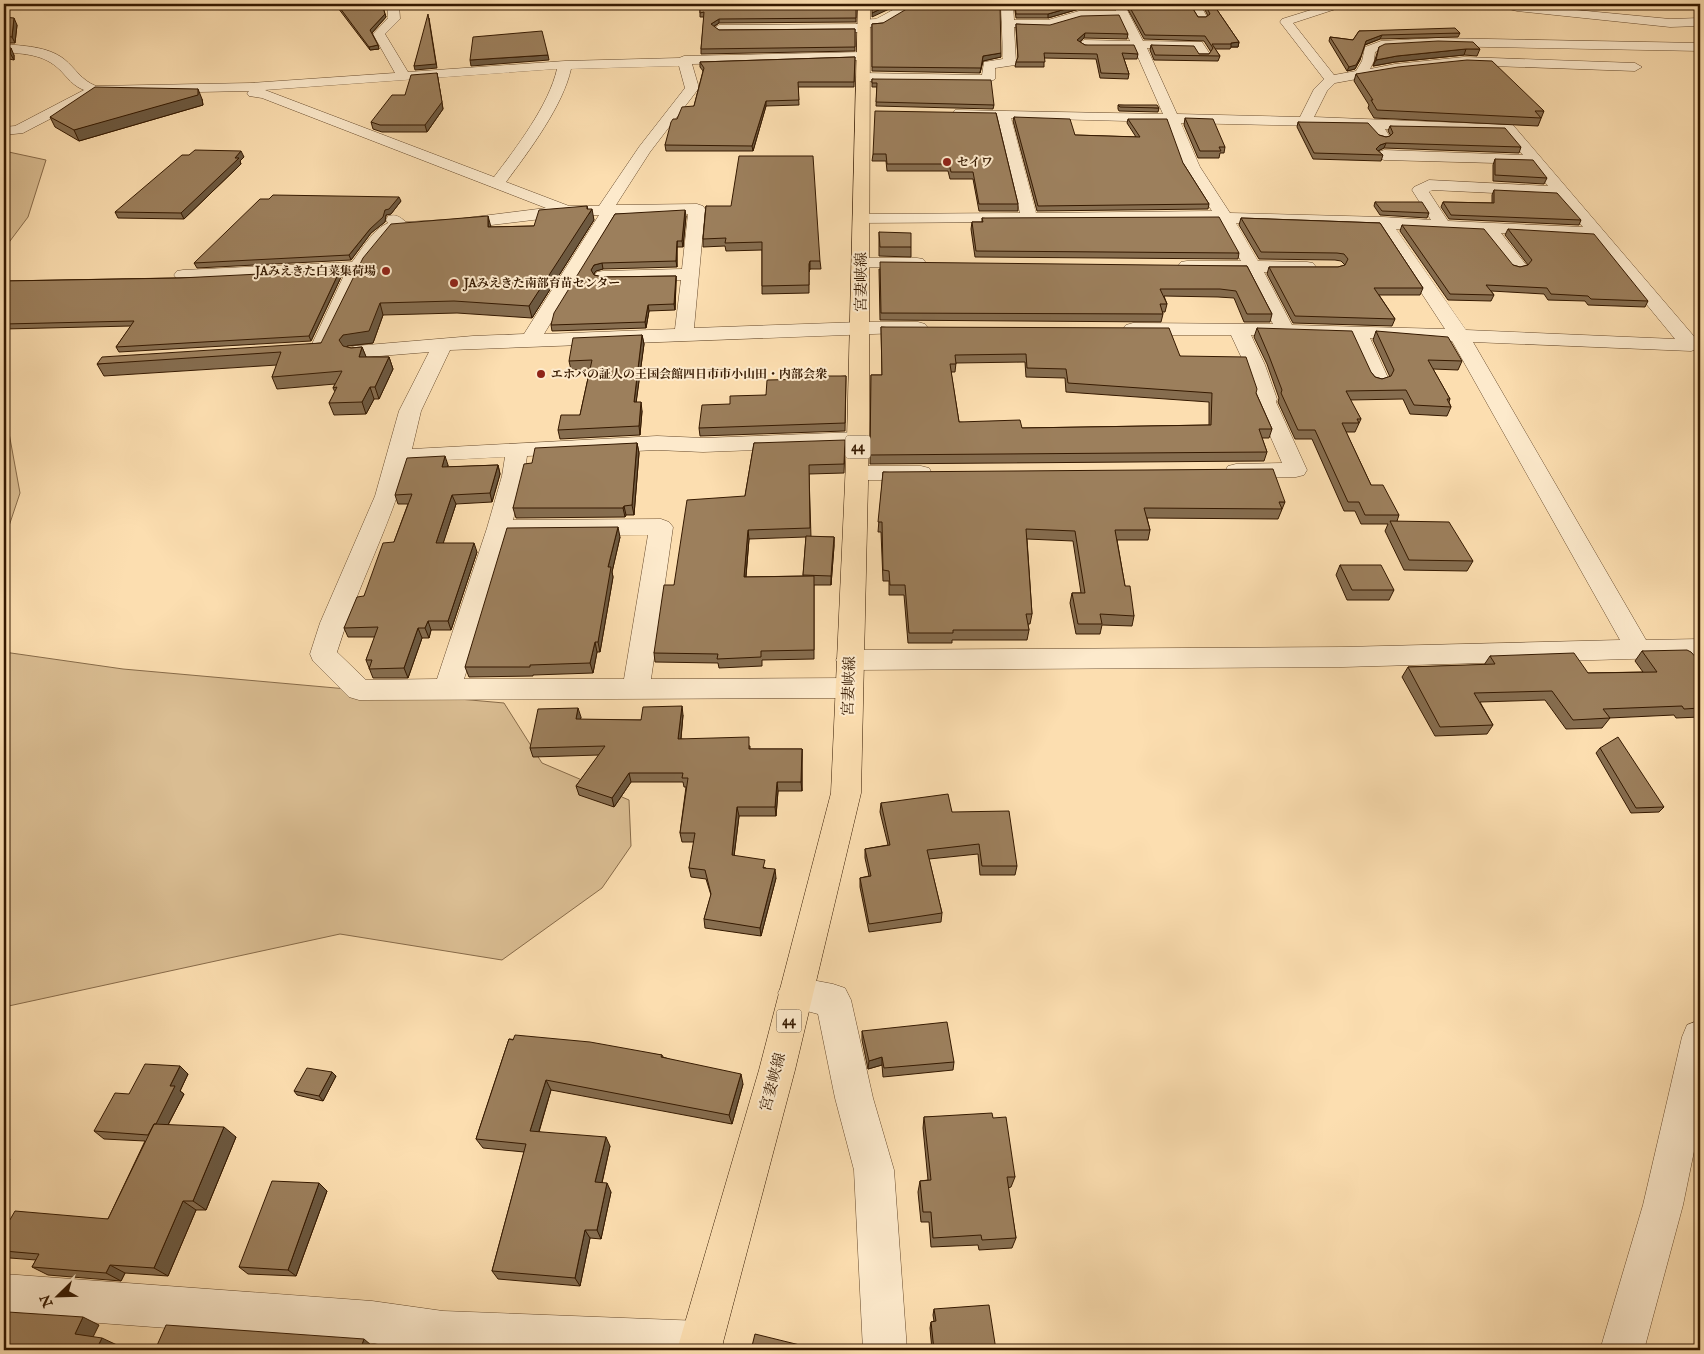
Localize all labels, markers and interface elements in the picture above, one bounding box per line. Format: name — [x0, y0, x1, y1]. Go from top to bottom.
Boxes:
place label: セイワ — [957, 155, 993, 170]
marker: セイワ — [941, 156, 953, 168]
street label: 宮妻峡線 — [852, 252, 871, 312]
place label: JAみえきた白菜集荷場 — [253, 264, 376, 280]
marker: JAみえきた白菜集荷場 — [380, 265, 392, 277]
place label: JAみえきた南部育苗センター — [462, 276, 620, 292]
marker: JAみえきた南部育苗センター — [448, 277, 460, 289]
place label: エホバの証人の王国会館四日市市小山田・内部会衆 — [551, 367, 827, 382]
marker: エホバの証人の王国会館四日市市小山田・内部会衆 — [535, 368, 547, 380]
road number: 44 — [846, 436, 870, 458]
street label: 宮妻峡線 — [838, 656, 860, 716]
road number: 44 — [776, 1009, 802, 1032]
street label: 宮妻峡線 — [756, 1051, 790, 1113]
north arrow — [32, 1272, 82, 1322]
text: N — [36, 1292, 58, 1311]

